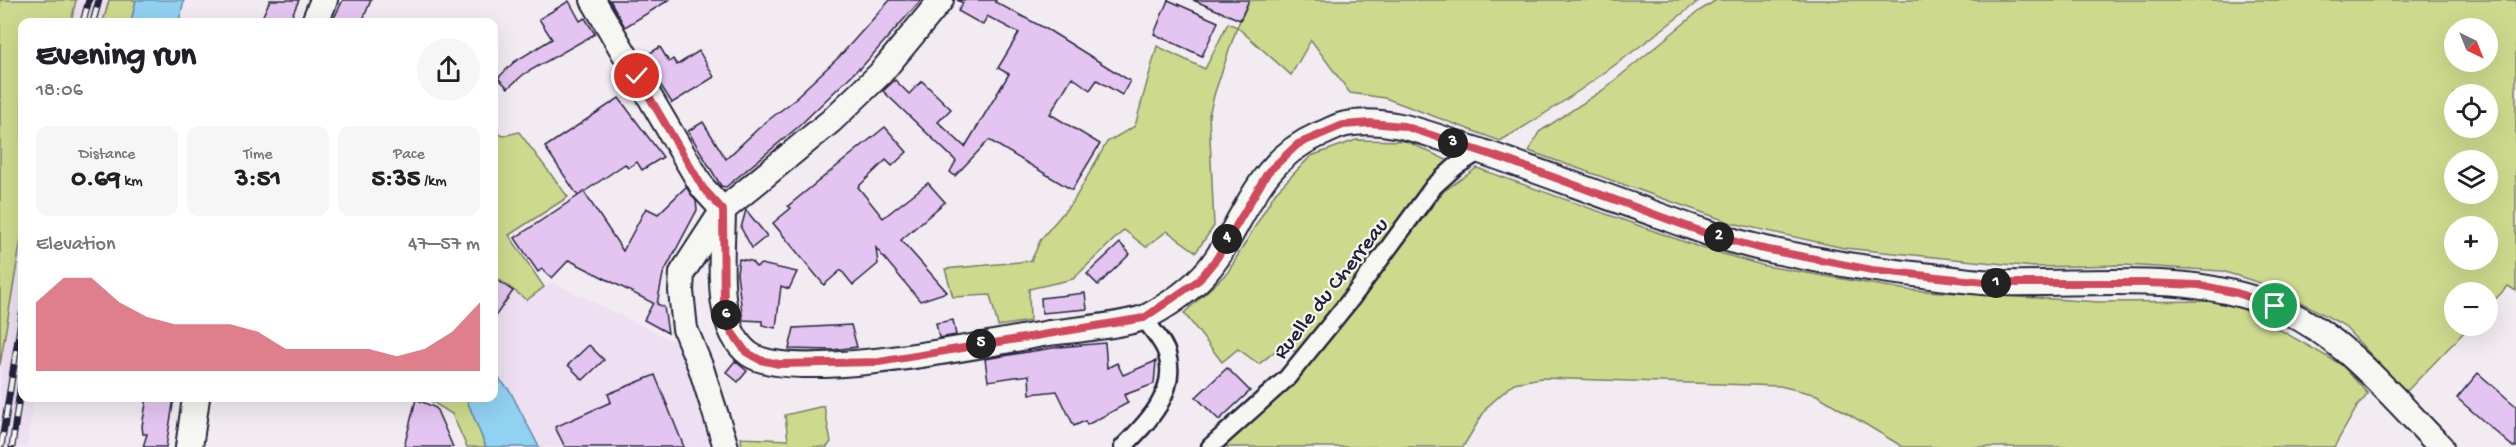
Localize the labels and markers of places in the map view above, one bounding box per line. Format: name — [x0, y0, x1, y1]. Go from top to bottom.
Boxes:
pin — [611, 50, 662, 101]
pin: 3 — [1438, 128, 1468, 158]
pin: 2 — [1704, 222, 1734, 252]
pin: 4 — [1212, 224, 1242, 254]
pin: 1 — [1981, 268, 2011, 298]
pin — [2249, 280, 2300, 331]
pin: 6 — [711, 300, 741, 330]
pin: 5 — [966, 329, 996, 359]

